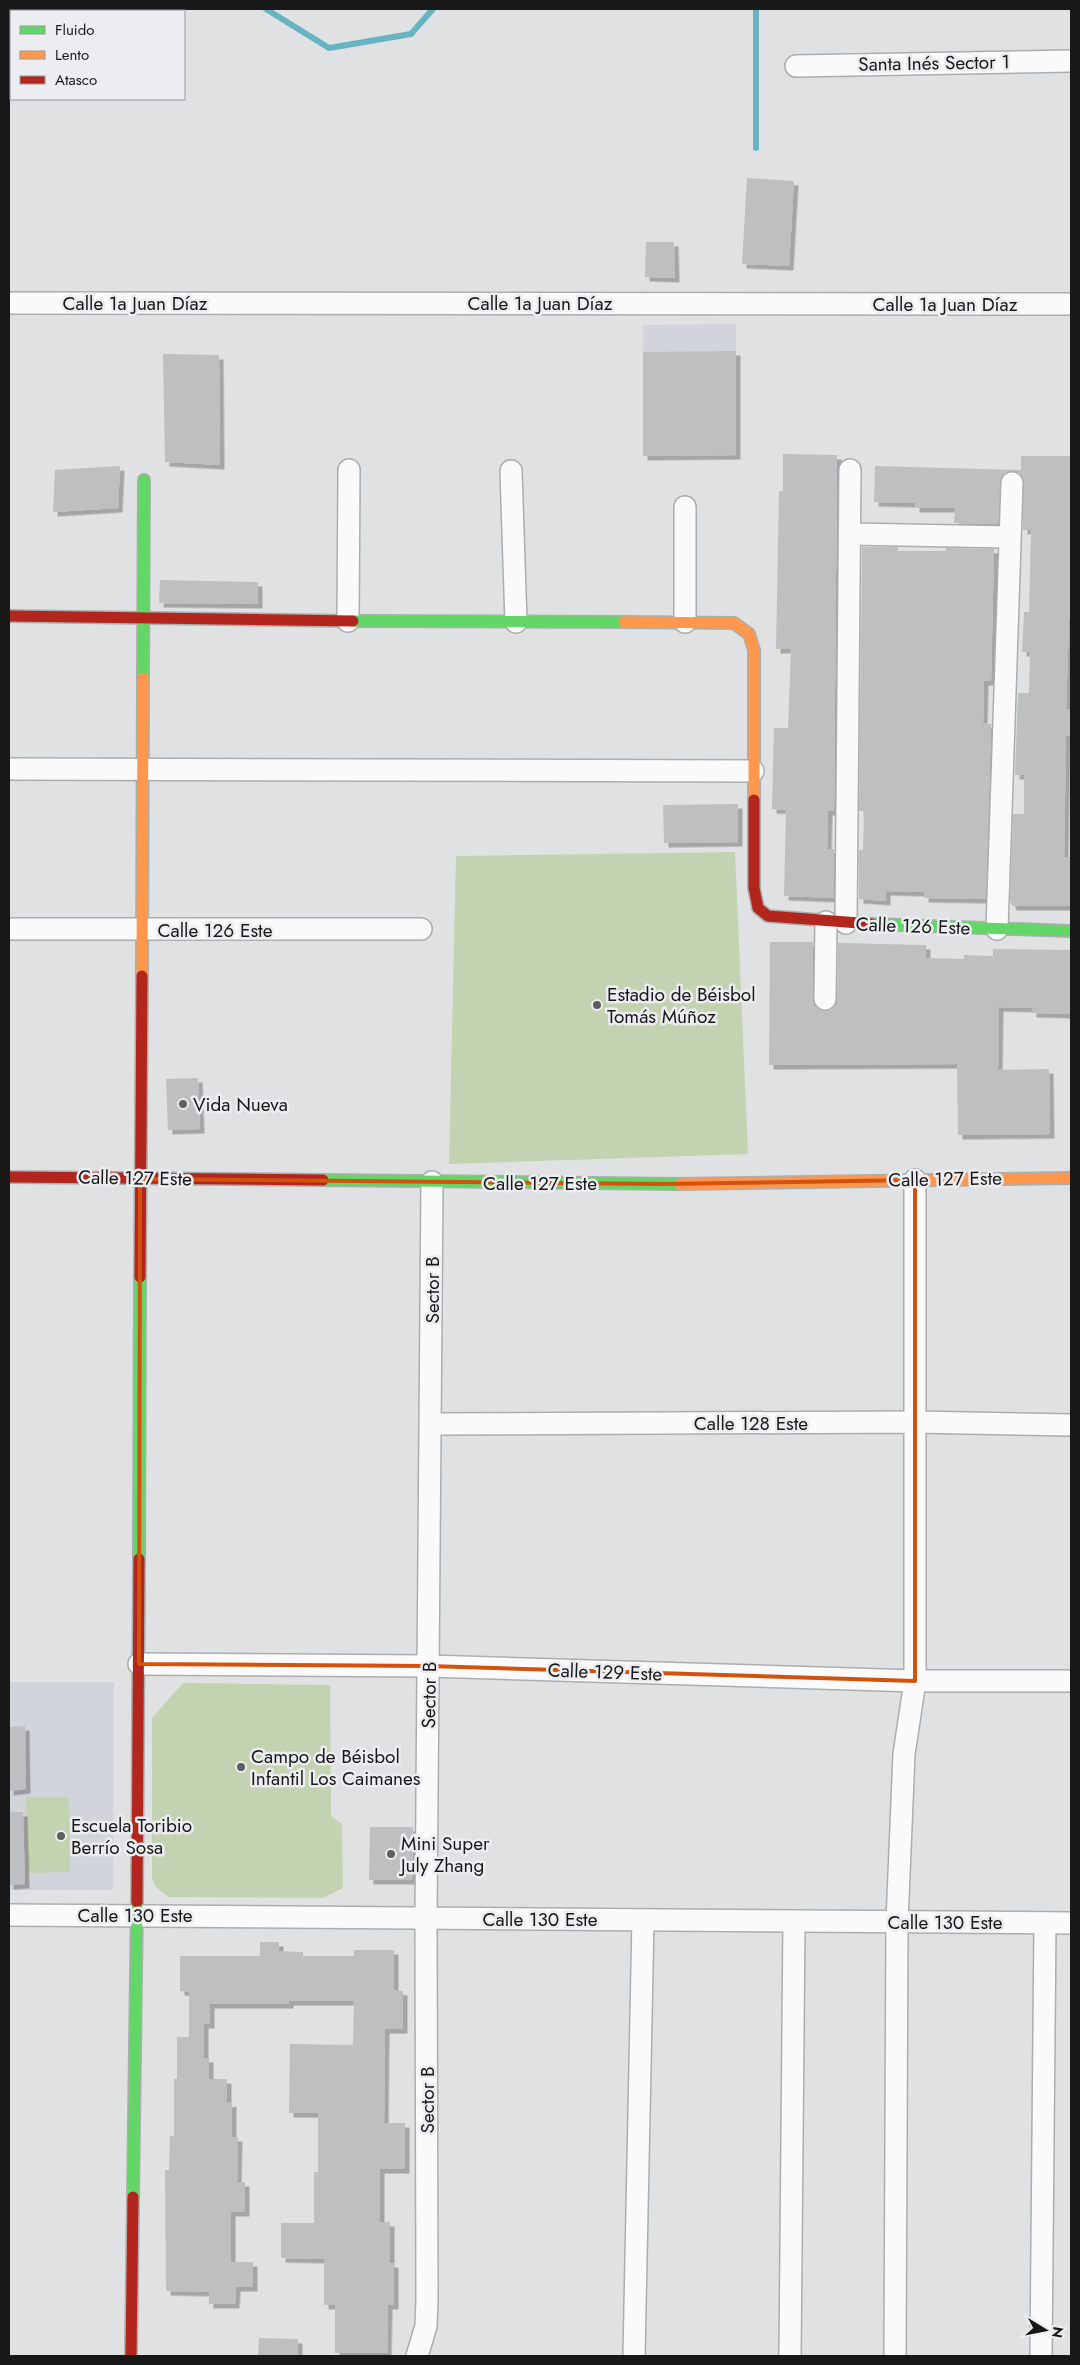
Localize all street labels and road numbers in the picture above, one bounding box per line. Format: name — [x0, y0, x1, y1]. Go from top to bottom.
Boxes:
street label: Santa Inés Sector 1 — [858, 48, 1010, 78]
street label: Calle 1a Juan Díaz — [63, 290, 208, 317]
street label: Calle 1a Juan Díaz — [468, 290, 613, 317]
street label: Calle 1a Juan Díaz — [873, 291, 1018, 318]
street label: Calle 126 Este — [855, 911, 971, 942]
street label: Calle 126 Este — [158, 917, 273, 944]
street label: Calle 127 Este — [78, 1164, 192, 1192]
street label: Calle 127 Este — [888, 1165, 1002, 1193]
street label: Calle 127 Este — [483, 1170, 597, 1197]
street label: Sector B — [419, 1256, 446, 1324]
street label: Calle 128 Este — [694, 1410, 808, 1437]
street label: Calle 129 Este — [547, 1657, 663, 1688]
street label: Sector B — [415, 1661, 443, 1729]
street label: Calle 130 Este — [78, 1902, 193, 1929]
street label: Calle 130 Este — [483, 1906, 598, 1933]
street label: Calle 130 Este — [888, 1909, 1003, 1936]
street label: Sector B — [414, 2066, 441, 2134]

